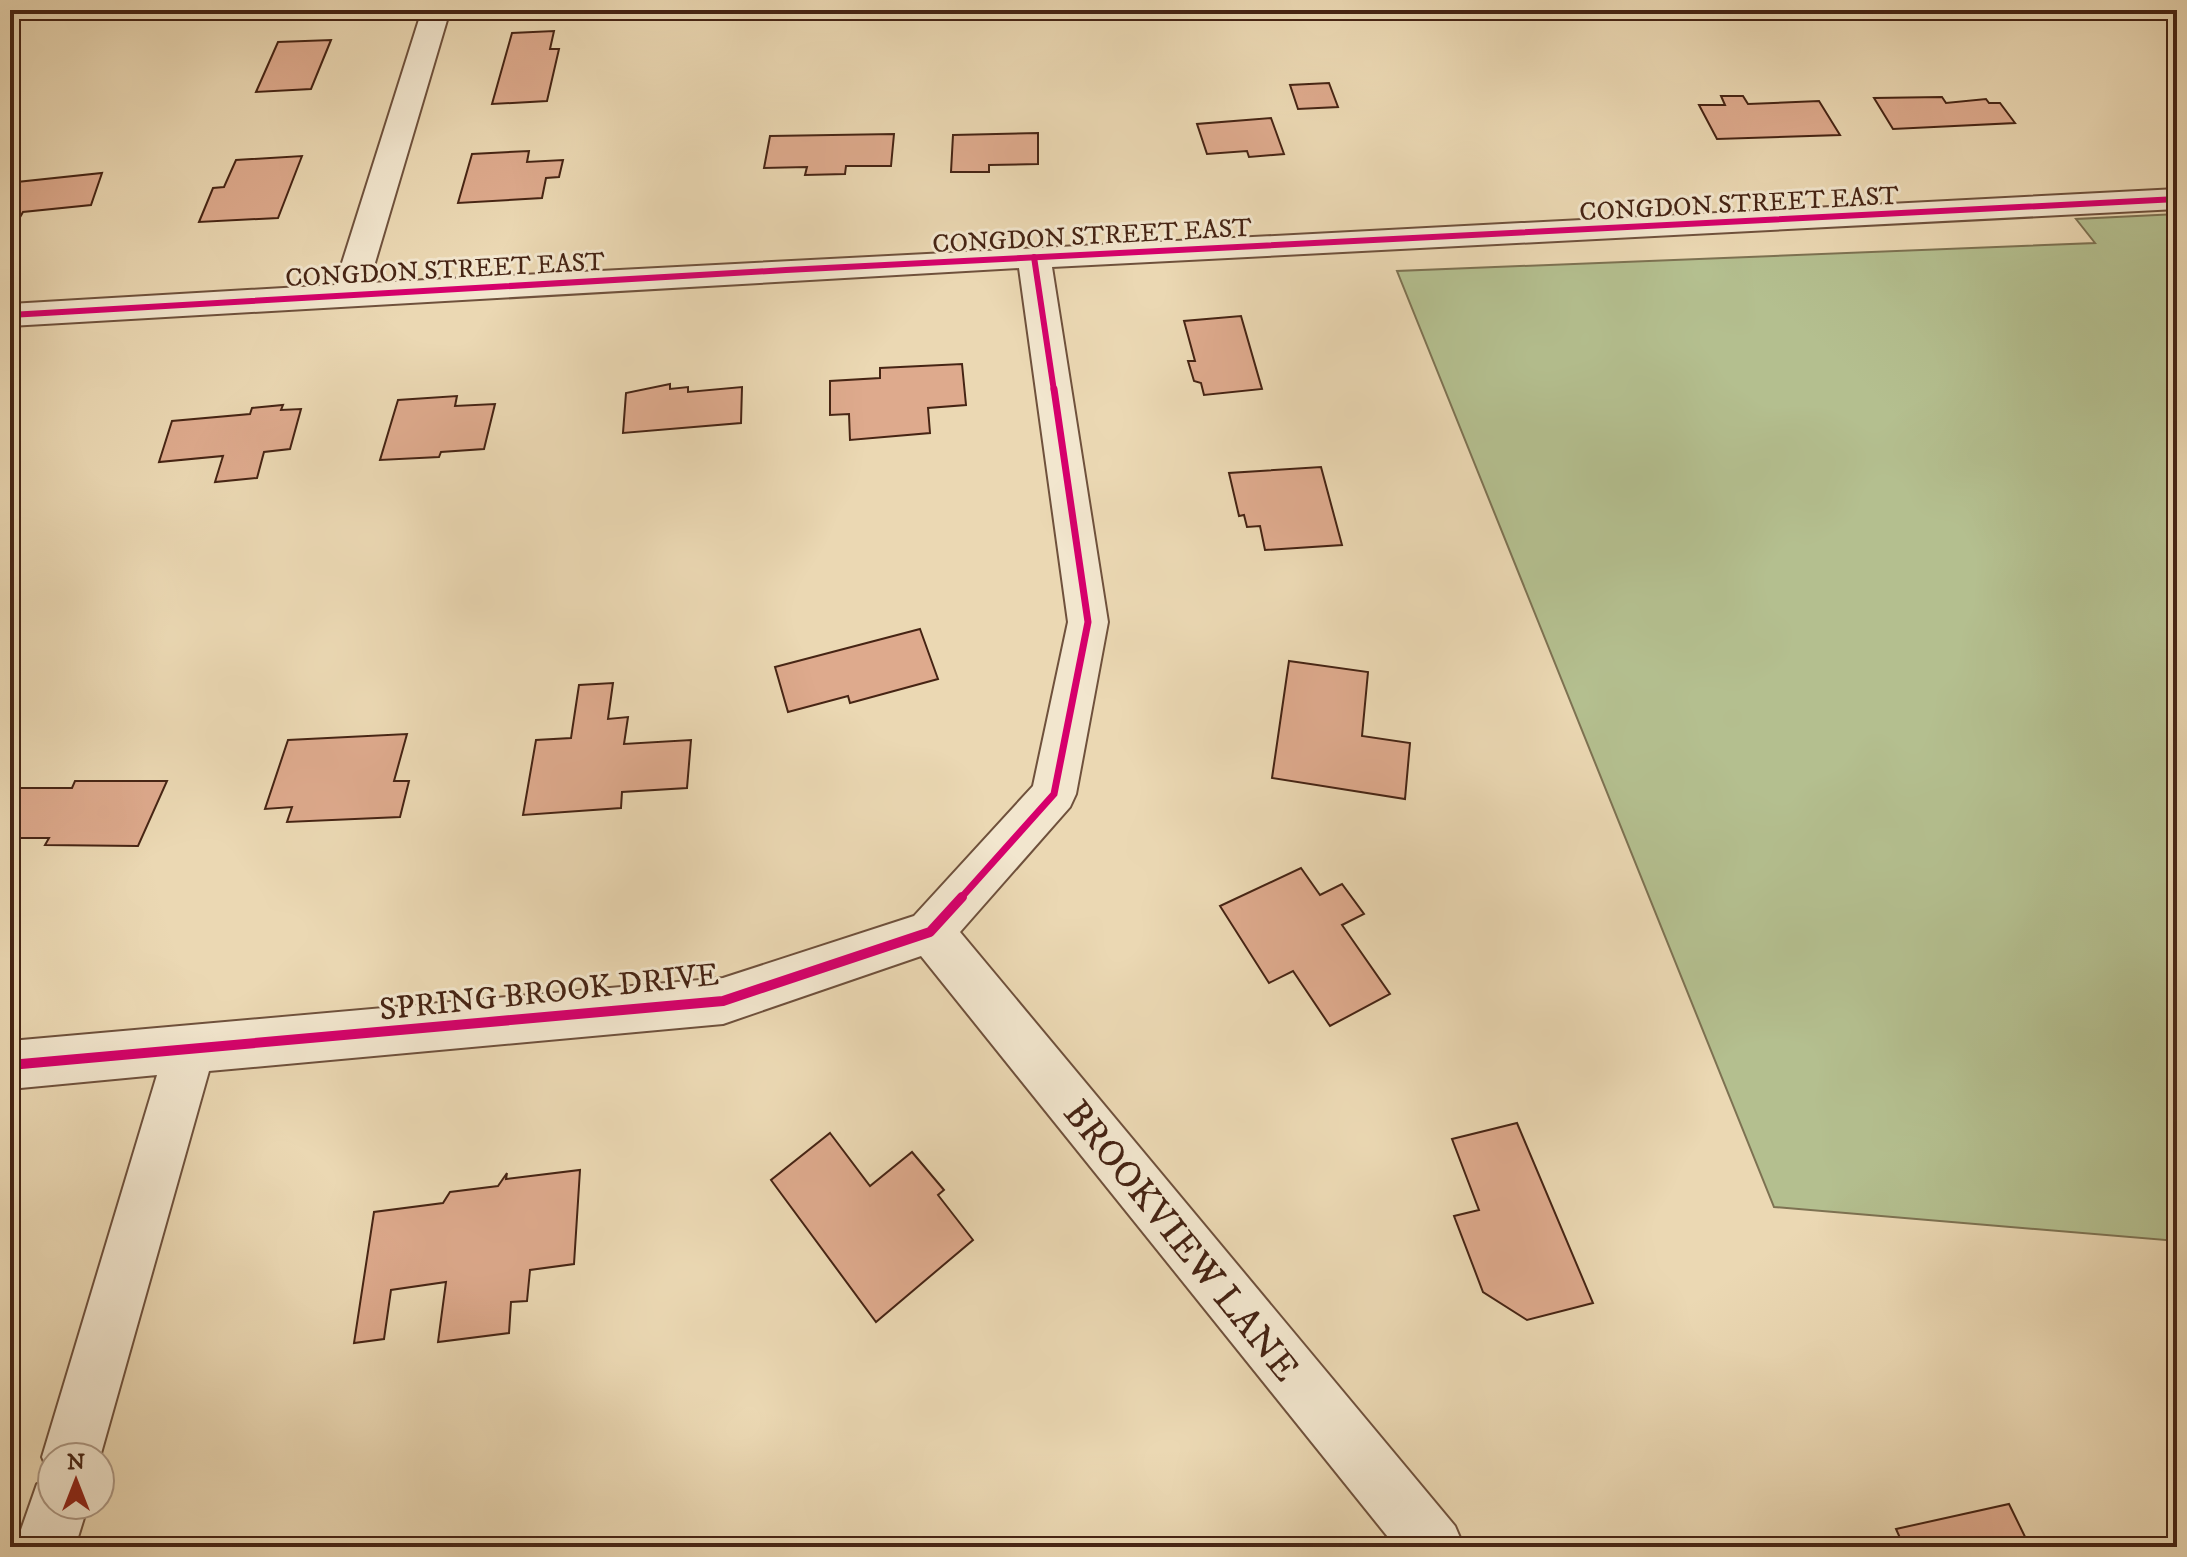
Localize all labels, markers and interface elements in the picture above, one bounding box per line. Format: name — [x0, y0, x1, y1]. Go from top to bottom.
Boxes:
street label: CONGDON STREET EAST — [1578, 180, 1900, 229]
street label: CONGDON STREET EAST — [931, 212, 1253, 261]
street label: CONGDON STREET EAST — [284, 246, 606, 295]
street label: SPRING BROOK DRIVE — [377, 955, 721, 1031]
street label: BROOKVIEW LANE — [1052, 1091, 1309, 1392]
north arrow — [36, 1441, 116, 1521]
text: N — [67, 1449, 85, 1476]

